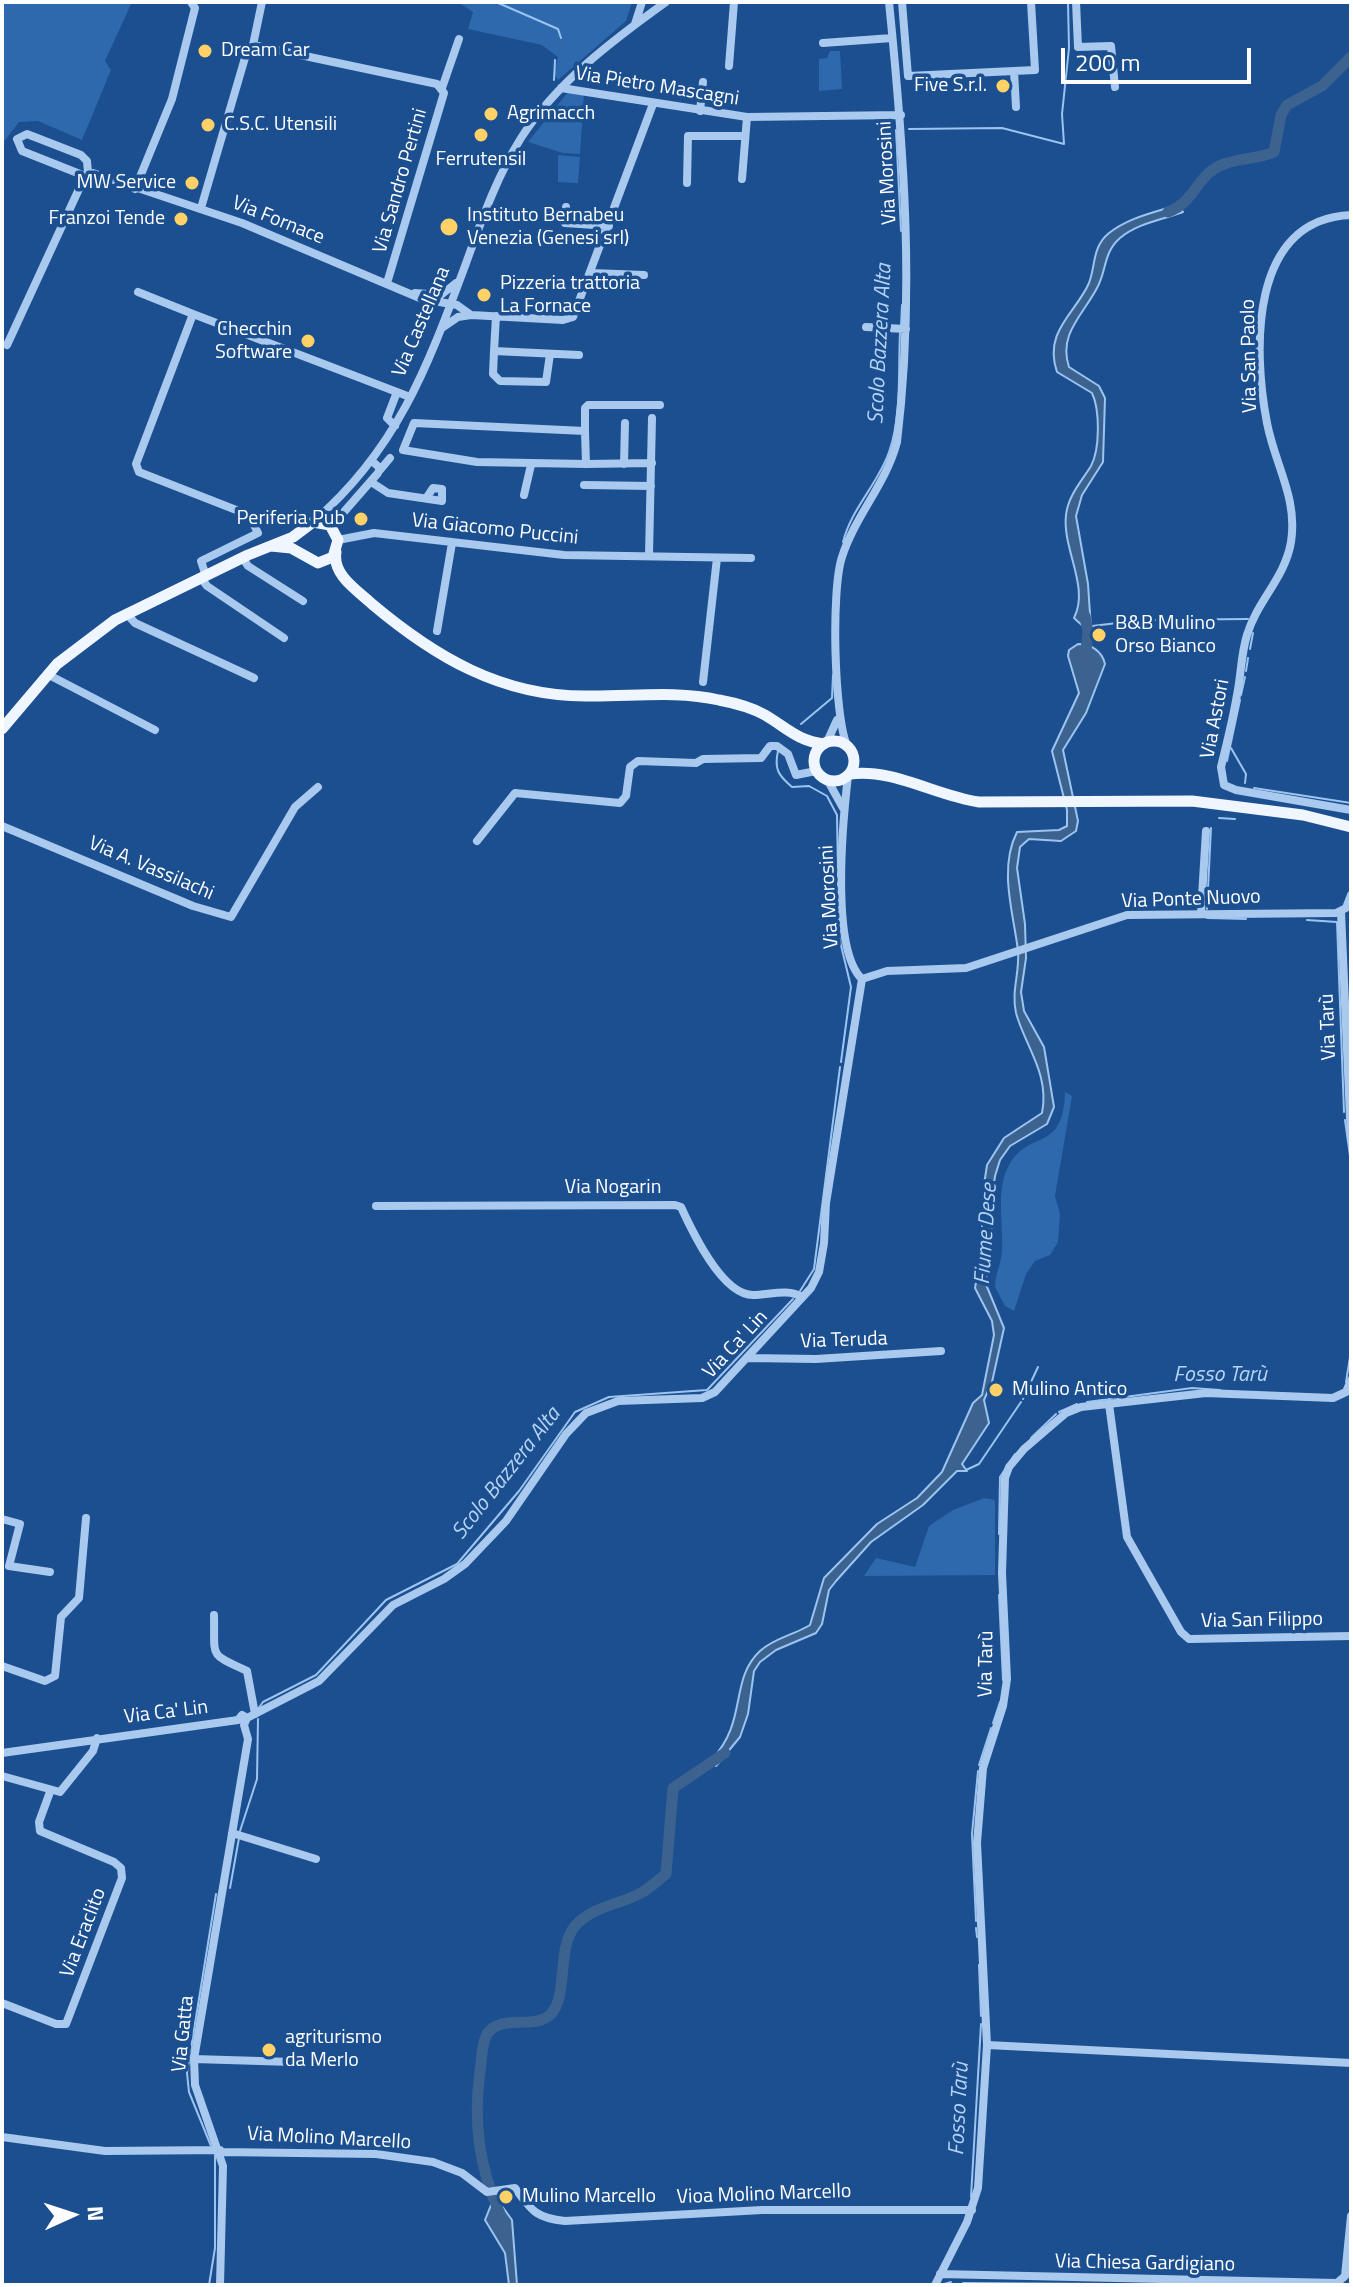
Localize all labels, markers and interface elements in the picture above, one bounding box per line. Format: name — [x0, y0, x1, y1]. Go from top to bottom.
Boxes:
scale bar — [1065, 32, 1255, 82]
place label: Dream Car — [221, 39, 310, 63]
marker: Dream Car — [196, 42, 214, 60]
text: 200 m — [1075, 44, 1141, 80]
street label: Via Pietro Mascagni — [573, 62, 741, 112]
place label: Five S.r.l. — [914, 74, 987, 98]
marker: Five S.r.l. — [994, 77, 1012, 95]
place label: Agrimacch — [507, 102, 595, 126]
marker: Agrimacch — [482, 105, 500, 123]
street label: Via Sandro Pertini — [369, 106, 433, 256]
place label: C.S.C. Utensili — [224, 113, 337, 137]
marker: C.S.C. Utensili — [199, 116, 217, 134]
street label: Via Morosini — [873, 121, 903, 225]
marker: Ferrutensil — [472, 126, 490, 144]
place label: Ferrutensil — [436, 148, 526, 172]
place label: MW Service — [77, 171, 176, 195]
marker: MW Service — [183, 174, 201, 192]
street label: Via Fornace — [228, 192, 328, 250]
place label: Instituto Bernabeu Venezia (Genesi srl) — [467, 204, 629, 251]
place label: Franzoi Tende — [49, 207, 165, 231]
marker: Franzoi Tende — [172, 210, 190, 228]
marker: Instituto Bernabeu Venezia (Genesi srl) — [438, 216, 460, 238]
street label: Via Castellana — [388, 263, 456, 381]
water label: Scolo Bazzera Alta — [864, 263, 898, 425]
place label: Pizzeria trattoria La Fornace — [500, 272, 640, 319]
marker: Pizzeria trattoria La Fornace — [475, 286, 493, 304]
street label: Via San Paolo — [1237, 299, 1263, 413]
place label: Checchin Software — [215, 318, 292, 365]
marker: Checchin Software — [299, 332, 317, 350]
place label: Periferia Pub — [237, 507, 345, 531]
street label: Via Giacomo Puccini — [411, 509, 579, 551]
marker: Periferia Pub — [352, 510, 370, 528]
place label: B&B Mulino Orso Bianco — [1115, 612, 1216, 659]
marker: B&B Mulino Orso Bianco — [1090, 626, 1108, 644]
street label: Via Astori — [1197, 677, 1235, 761]
street label: Via A. Vassilachi — [85, 832, 217, 906]
street label: Via Morosini — [815, 845, 845, 949]
street label: Via Ponte Nuovo — [1121, 886, 1261, 914]
street label: Via Tarù — [1316, 993, 1342, 1061]
street label: Via Nogarin — [565, 1176, 661, 1200]
water label: Fiume Dese — [970, 1183, 1004, 1285]
street label: Via Ca' Lin — [698, 1306, 774, 1384]
street label: Via Teruda — [800, 1327, 888, 1355]
water label: Fosso Tarù — [1173, 1363, 1267, 1389]
place label: Mulino Antico — [1012, 1378, 1127, 1402]
marker: Mulino Antico — [987, 1381, 1005, 1399]
water label: Scolo Bazzera Alta — [447, 1403, 567, 1545]
street label: Via San Filippo — [1201, 1608, 1323, 1634]
street label: Via Tarù — [974, 1630, 1000, 1698]
street label: Via Ca' Lin — [123, 1696, 209, 1730]
street label: Via Eraclito — [56, 1885, 112, 1981]
street label: Via Gatta — [168, 1995, 200, 2073]
place label: agriturismo da Merlo — [285, 2026, 382, 2073]
marker: agriturismo da Merlo — [260, 2041, 278, 2059]
water label: Fosso Tarù — [944, 2062, 976, 2156]
street label: Via Molino Marcello — [246, 2123, 412, 2155]
north arrow — [32, 2175, 112, 2255]
street label: Vioa Molino Marcello — [676, 2180, 852, 2210]
place label: Mulino Marcello — [522, 2185, 656, 2209]
marker: Mulino Marcello — [497, 2188, 515, 2206]
text: N — [79, 2205, 113, 2222]
street label: Via Chiesa Gardigiano — [1055, 2250, 1235, 2278]

